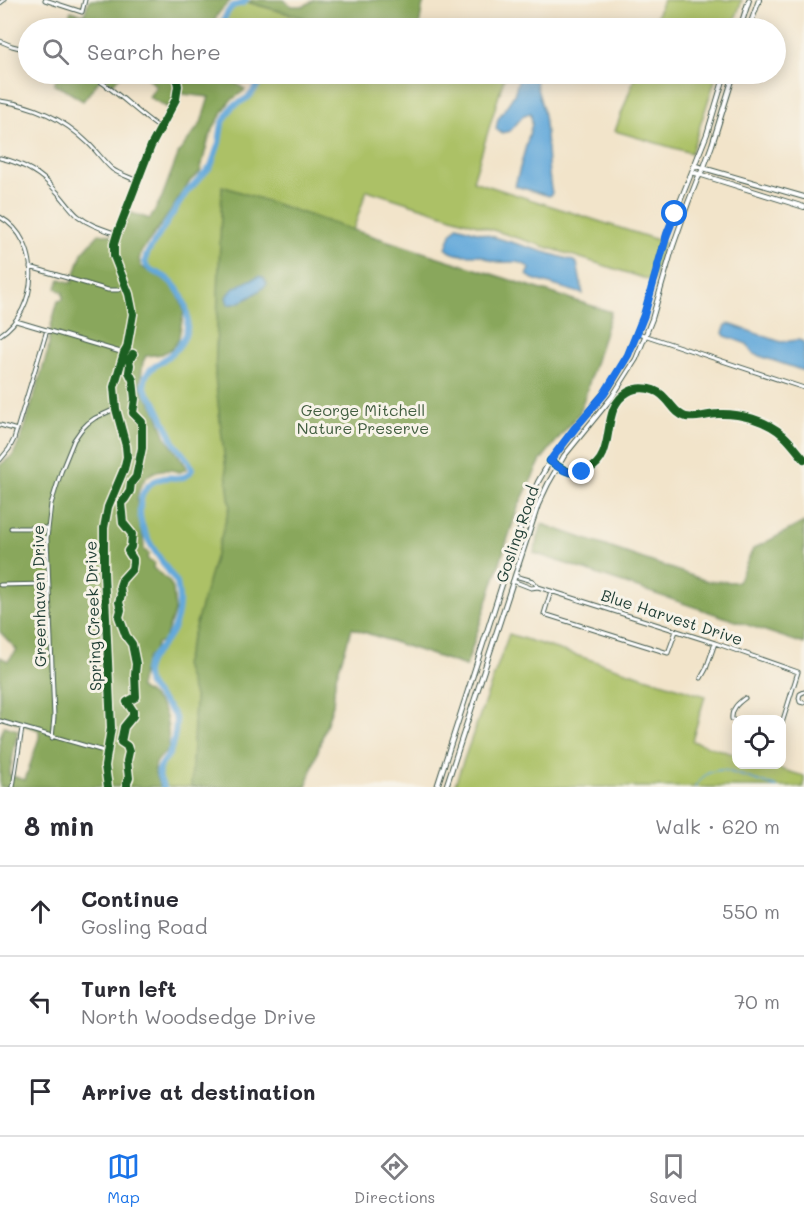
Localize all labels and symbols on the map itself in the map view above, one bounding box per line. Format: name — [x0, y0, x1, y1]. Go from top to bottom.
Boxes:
route start — [661, 200, 687, 226]
park label: George Mitchell Nature Preserve — [297, 399, 429, 438]
route end — [568, 458, 594, 484]
street label: Gosling Road — [490, 483, 543, 585]
street label: Greenhaven Drive — [27, 525, 50, 667]
street label: Spring Creek Drive — [79, 541, 106, 691]
street label: Blue Harvest Drive — [599, 584, 746, 649]

